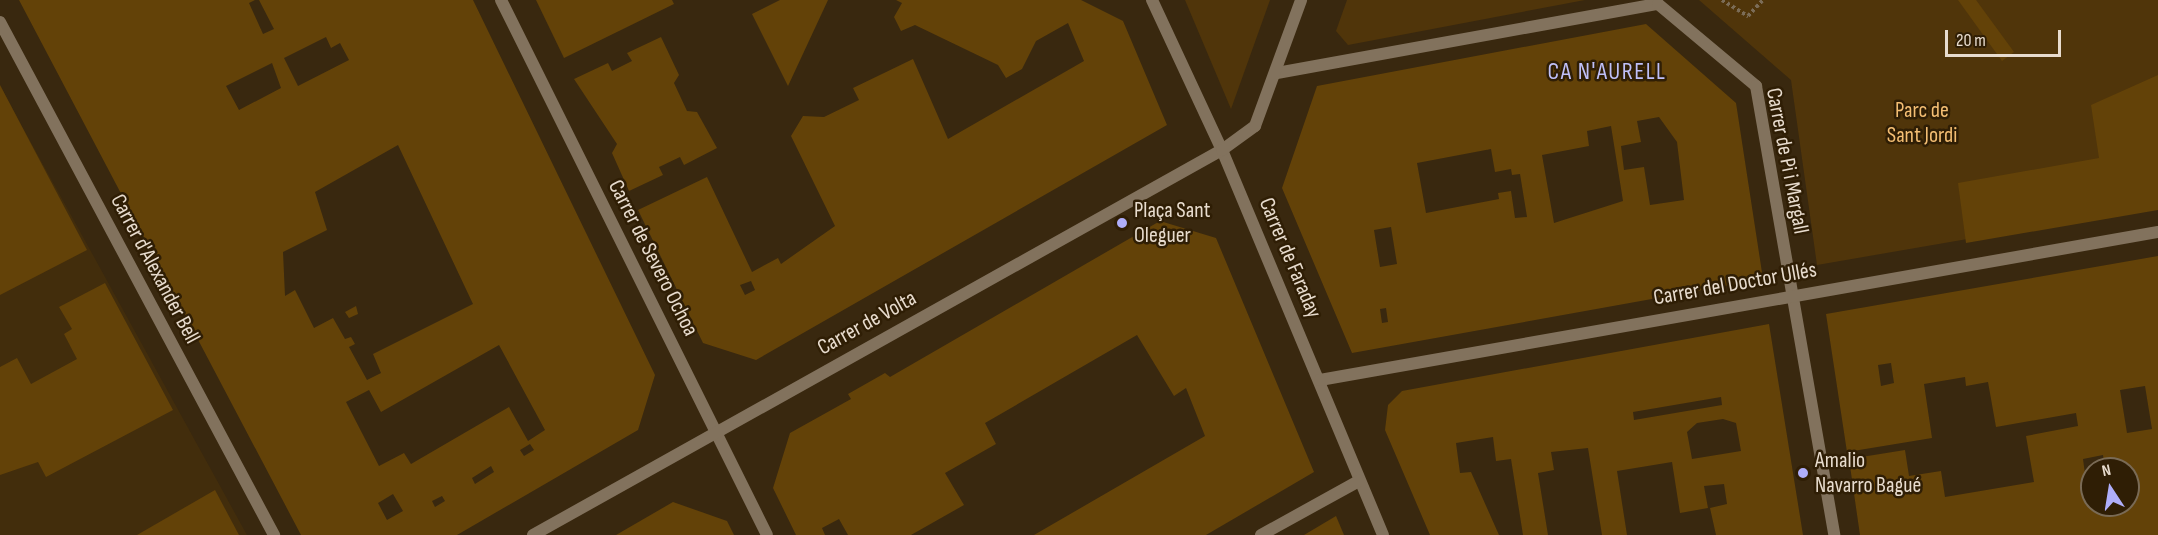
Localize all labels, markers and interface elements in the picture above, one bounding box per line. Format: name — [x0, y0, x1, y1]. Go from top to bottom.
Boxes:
scale bar — [1948, 18, 2064, 56]
text: 20 m — [1956, 30, 1986, 51]
district label: CA N'AURELL — [1548, 58, 1666, 86]
street label: Carrer de Pi i Margall — [1760, 86, 1814, 236]
park label: Parc de Sant Jordi — [1887, 97, 1957, 148]
street label: Carrer de Severo Ochoa — [602, 176, 704, 340]
street label: Carrer d'Alexander Bell — [105, 190, 205, 348]
street label: Carrer de Faraday — [1253, 194, 1327, 322]
place label: Plaça Sant Oleguer — [1134, 197, 1210, 248]
marker: Plaça Sant Oleguer — [1115, 216, 1129, 230]
street label: Carrer del Doctor Ullés — [1651, 257, 1819, 311]
street label: Carrer de Volta — [813, 285, 921, 361]
place label: Amalio Navarro Bagué — [1815, 447, 1921, 499]
north arrow — [2080, 457, 2140, 517]
text: N — [2100, 461, 2113, 481]
marker: Amalio Navarro Bagué — [1796, 466, 1810, 480]

